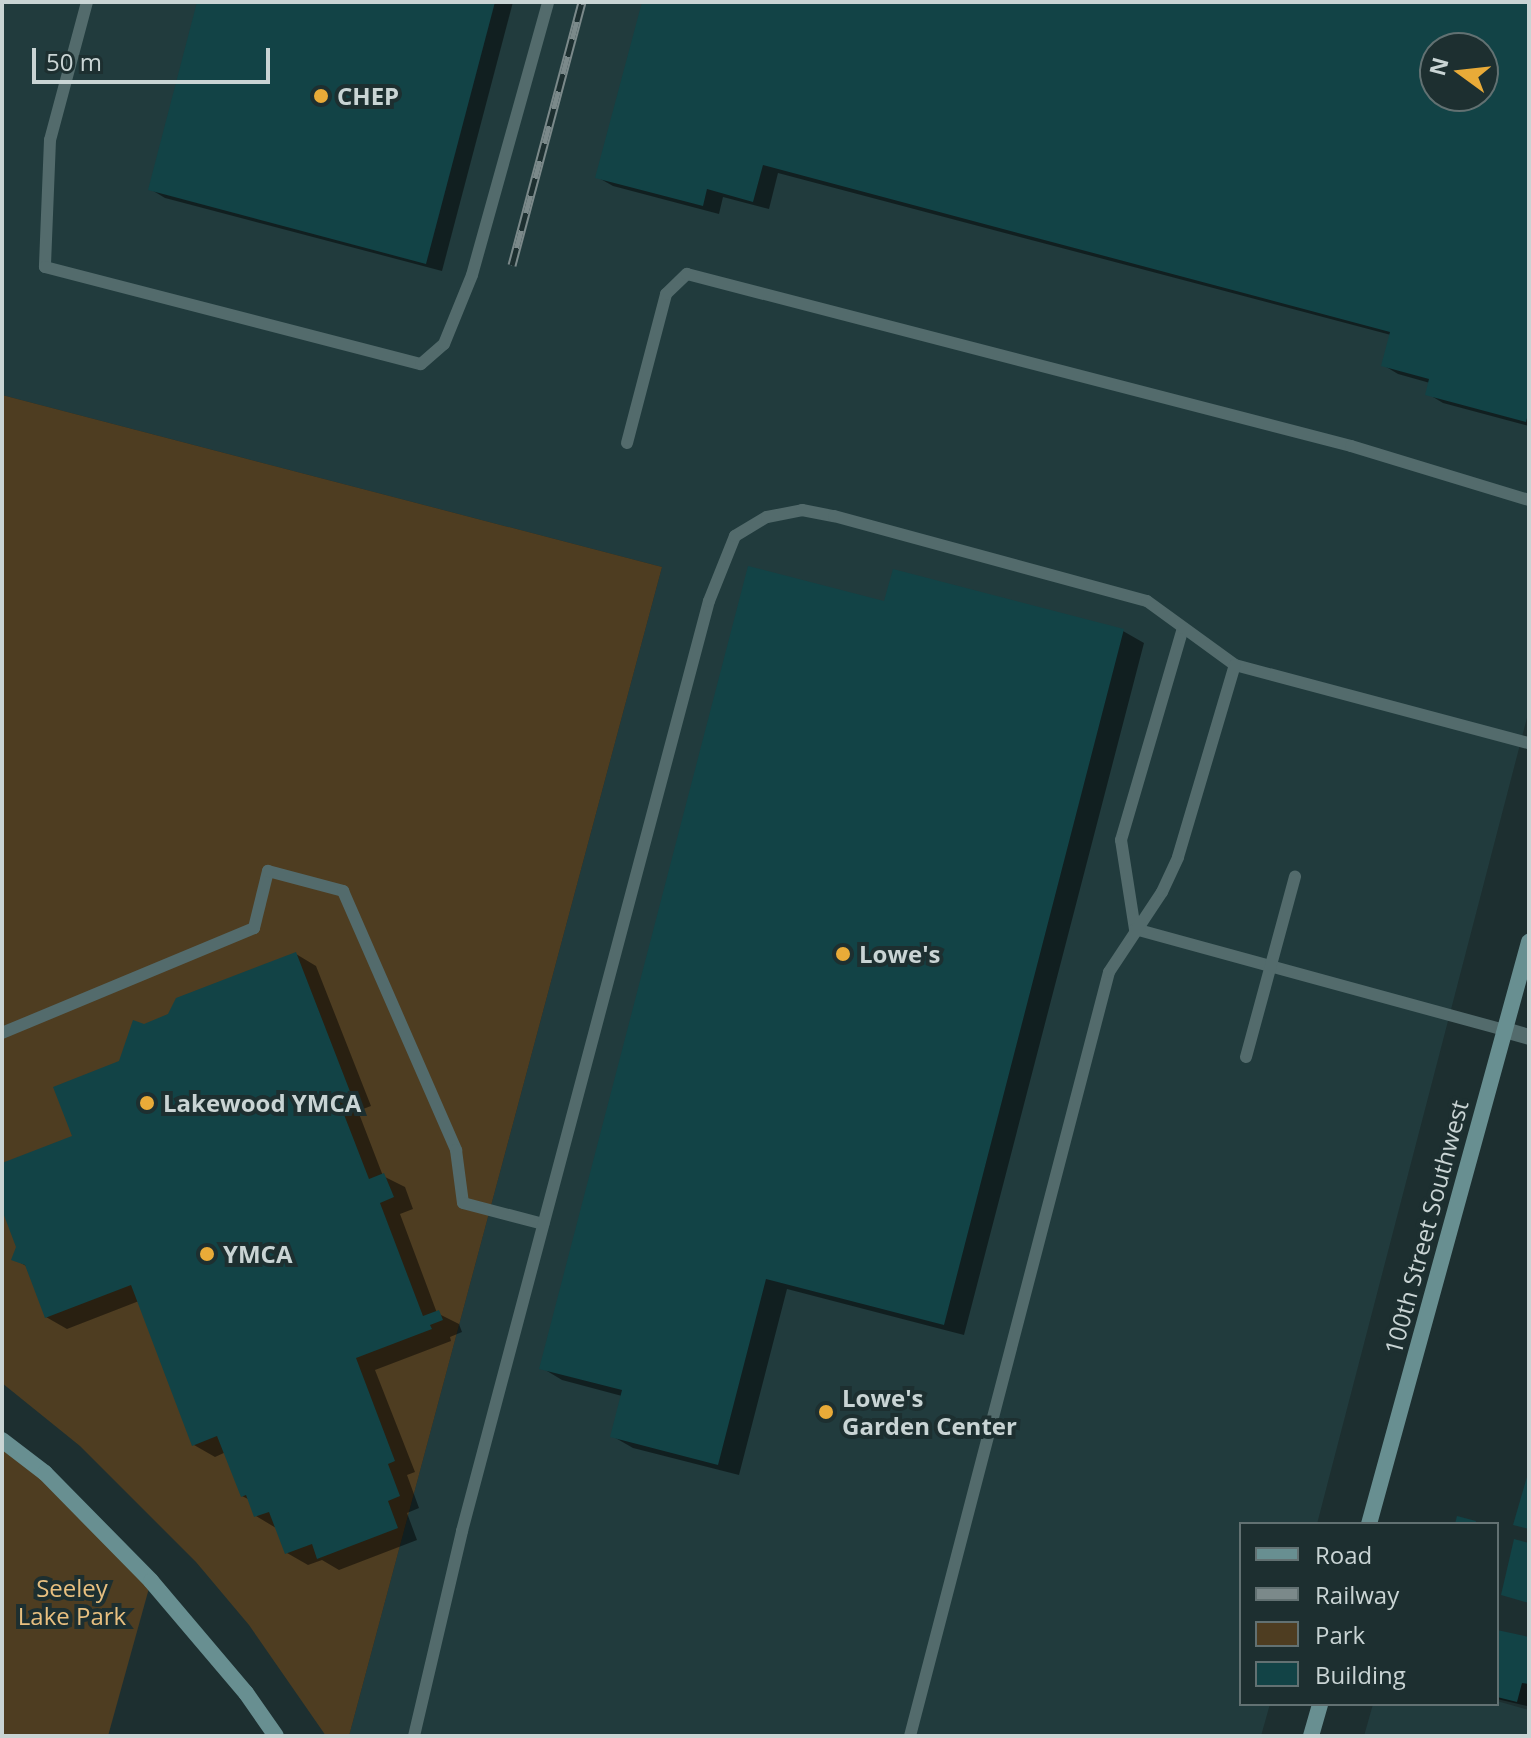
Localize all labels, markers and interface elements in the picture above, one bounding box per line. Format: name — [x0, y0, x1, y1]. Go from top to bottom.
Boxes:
scale bar — [36, 32, 274, 82]
north arrow — [1419, 32, 1499, 112]
text: 50 m — [46, 45, 102, 78]
text: N — [1421, 54, 1455, 79]
place label: CHEP — [337, 82, 399, 110]
marker: CHEP — [312, 87, 330, 105]
place label: Lowe's — [859, 940, 940, 968]
marker: Lowe's — [834, 945, 852, 963]
place label: Lakewood YMCA — [163, 1089, 361, 1117]
marker: Lakewood YMCA — [138, 1094, 156, 1112]
street label: 100th Street Southwest — [1378, 1097, 1474, 1357]
place label: YMCA — [223, 1240, 292, 1268]
marker: YMCA — [198, 1245, 216, 1263]
place label: Lowe's Garden Center — [842, 1384, 1017, 1440]
marker: Lowe's Garden Center — [817, 1403, 835, 1421]
legend — [1239, 1522, 1499, 1706]
text: Road — [1315, 1538, 1372, 1571]
park label: Seeley Lake Park — [18, 1574, 126, 1630]
text: Railway — [1315, 1578, 1399, 1611]
text: Park — [1315, 1618, 1365, 1651]
text: Building — [1315, 1658, 1406, 1691]

